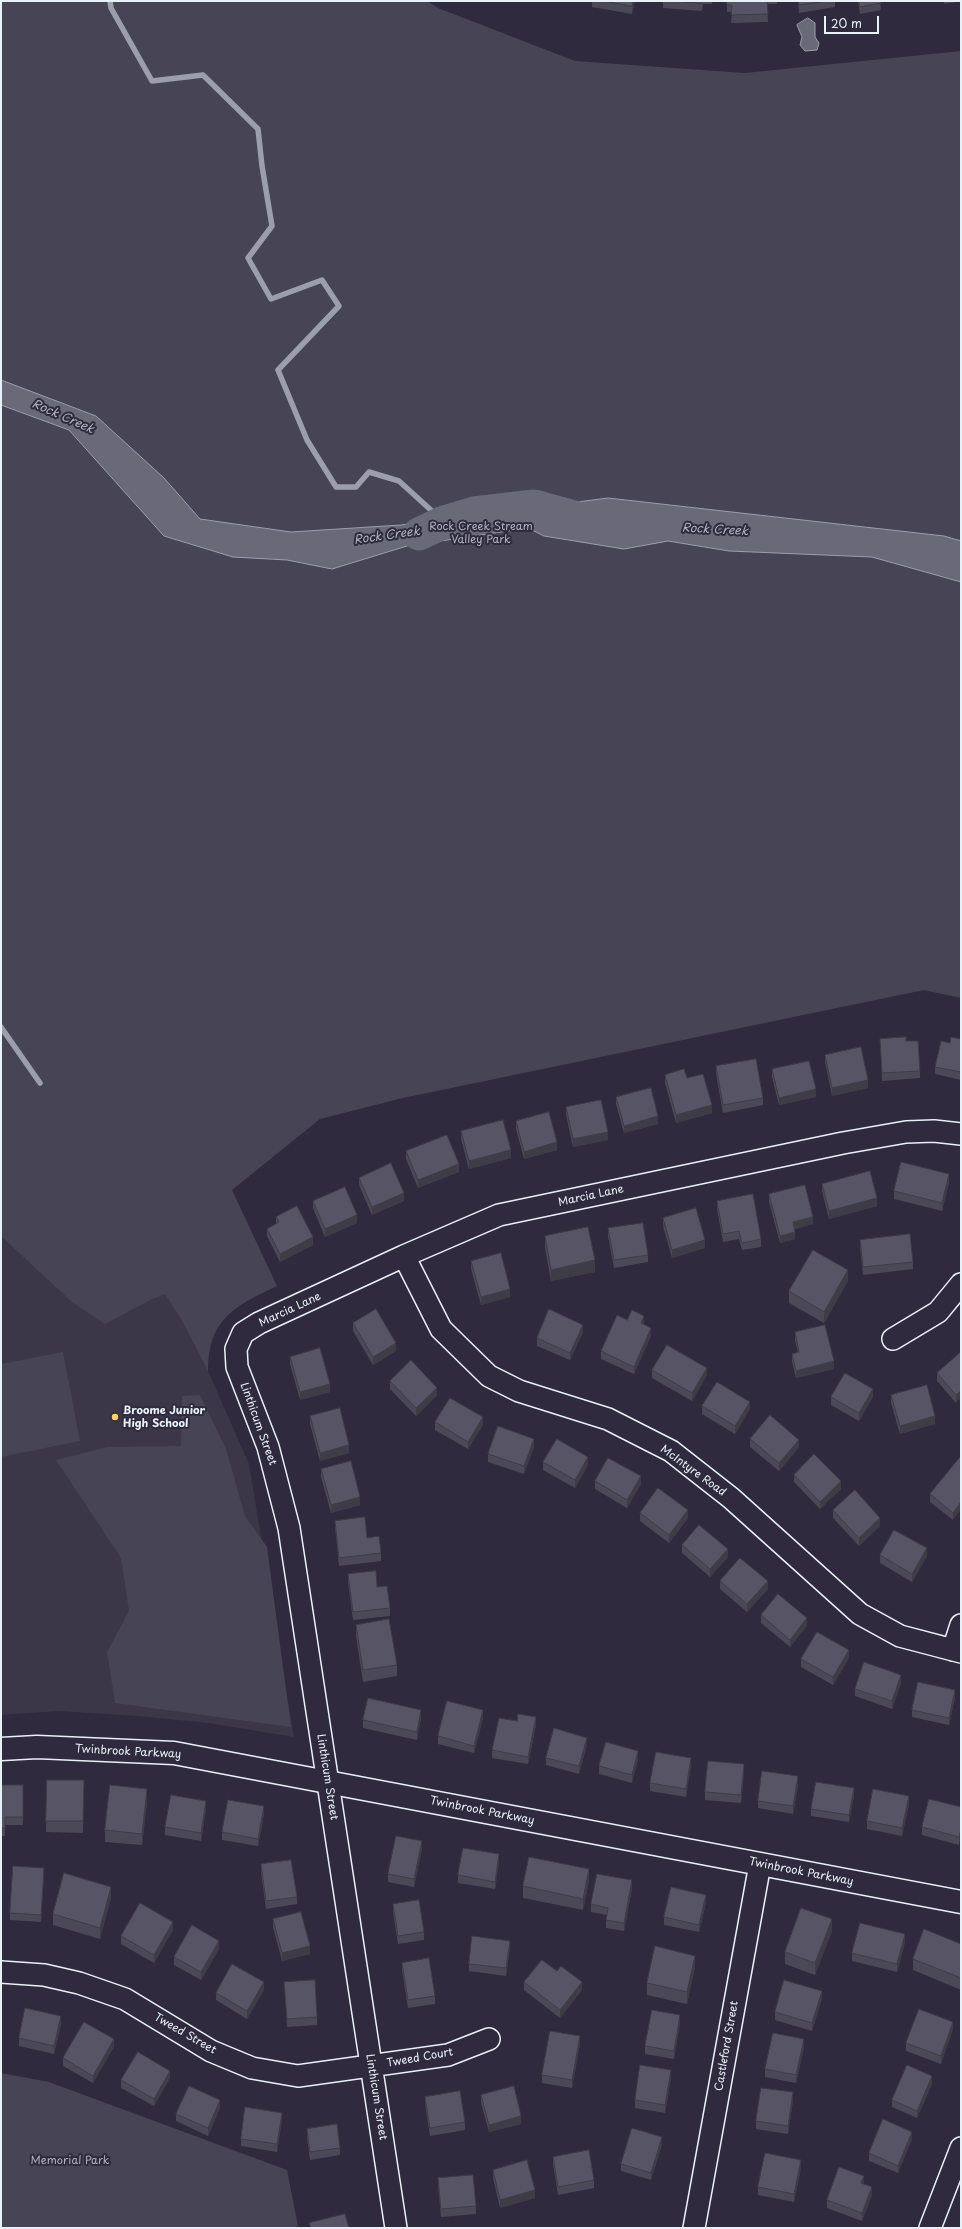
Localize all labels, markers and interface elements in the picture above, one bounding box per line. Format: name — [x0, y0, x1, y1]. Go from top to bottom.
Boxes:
scale bar — [826, 8, 881, 34]
text: 20 m — [831, 14, 862, 32]
water label: Rock Creek — [30, 397, 96, 437]
park label: Rock Creek Stream Valley Park — [429, 520, 533, 546]
water label: Rock Creek — [681, 521, 749, 539]
water label: Rock Creek — [353, 524, 421, 548]
street label: Marcia Lane — [557, 1183, 625, 1209]
street label: Marcia Lane — [257, 1290, 323, 1330]
street label: Linthicum Street — [237, 1381, 279, 1467]
place label: Broome Junior High School — [123, 1404, 205, 1430]
marker: Broome Junior High School — [110, 1412, 120, 1422]
street label: McIntyre Road — [658, 1443, 728, 1499]
street label: Linthicum Street — [314, 1733, 340, 1821]
street label: Twinbrook Parkway — [75, 1743, 181, 1761]
street label: Twinbrook Parkway — [429, 1794, 535, 1828]
street label: Twinbrook Parkway — [748, 1855, 854, 1889]
street label: Castleford Street — [713, 2000, 741, 2092]
street label: Tweed Street — [152, 2011, 218, 2057]
street label: Tweed Court — [386, 2046, 454, 2070]
street label: Linthicum Street — [363, 2053, 389, 2141]
park label: Memorial Park — [30, 2154, 110, 2168]

